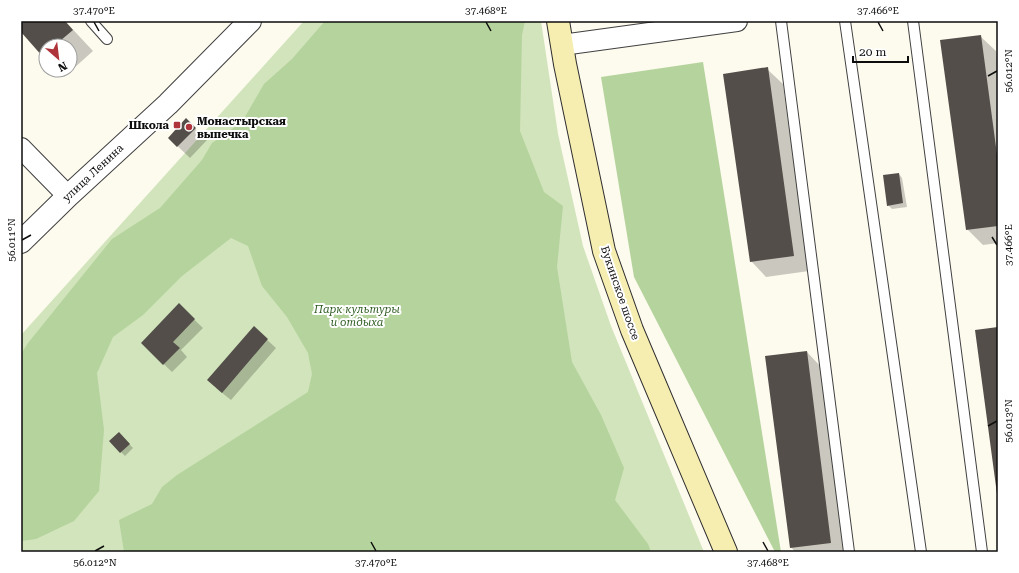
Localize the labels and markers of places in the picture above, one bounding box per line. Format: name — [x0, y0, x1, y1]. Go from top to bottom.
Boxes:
place label: Монастырская выпечка — [197, 115, 286, 141]
place label: Школа — [129, 119, 170, 132]
marker: Школа — [172, 120, 182, 130]
marker: Монастырская выпечка — [184, 122, 194, 132]

